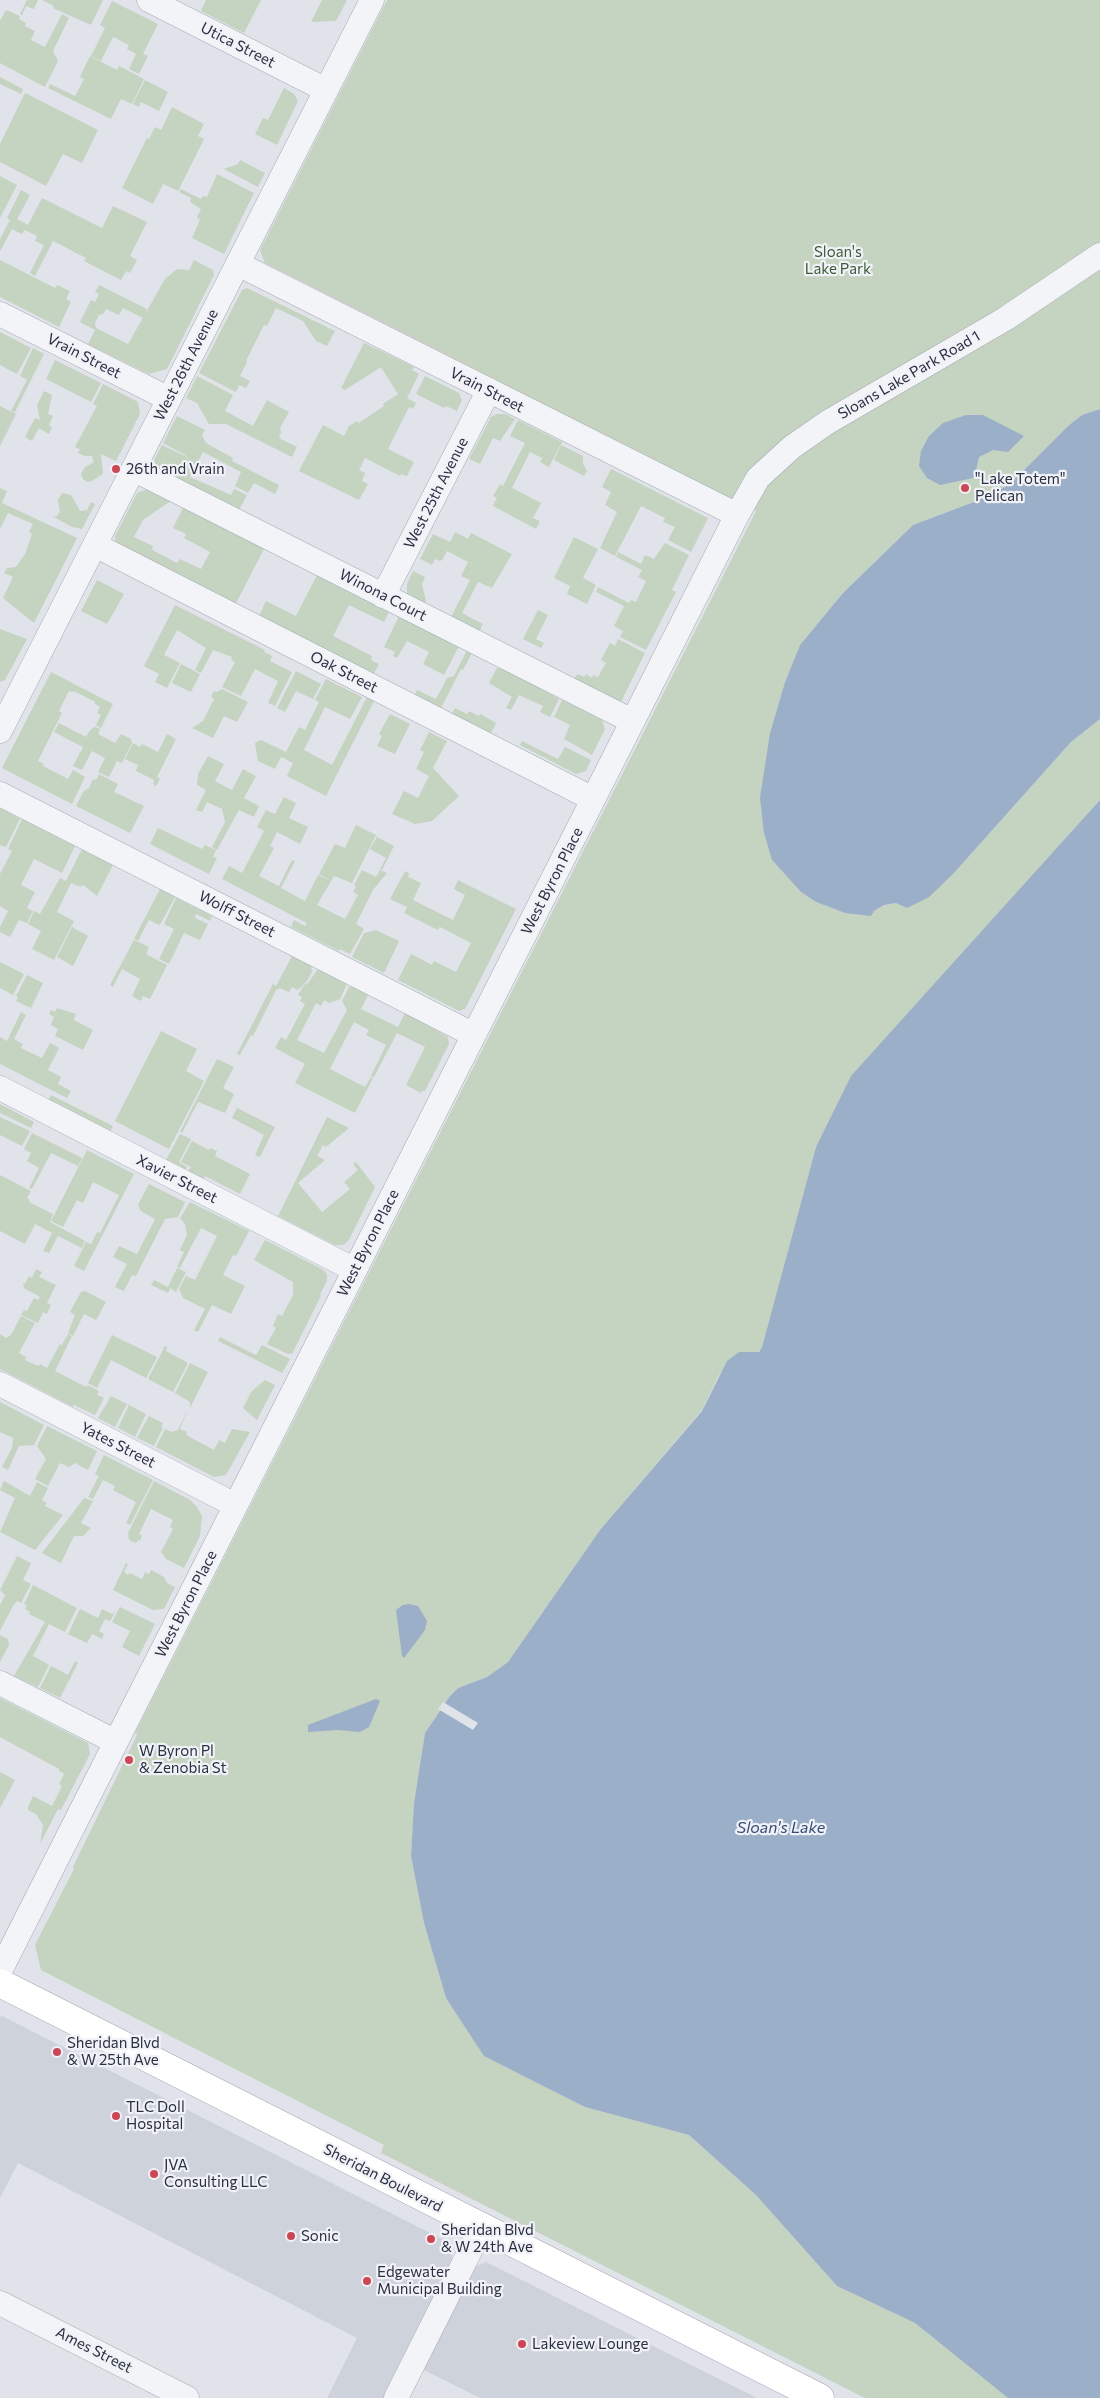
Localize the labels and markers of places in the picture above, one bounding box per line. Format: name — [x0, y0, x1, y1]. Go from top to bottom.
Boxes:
place label: 26th and Vrain — [126, 460, 225, 478]
marker: 26th and Vrain — [110, 463, 122, 475]
place label: "Lake Totem" Pelican — [975, 470, 1066, 505]
marker: "Lake Totem" Pelican — [959, 482, 971, 494]
place label: W Byron Pl & Zenobia St — [139, 1742, 227, 1777]
marker: W Byron Pl & Zenobia St — [123, 1754, 135, 1766]
place label: Sheridan Blvd & W 25th Ave — [67, 2034, 160, 2069]
marker: Sheridan Blvd & W 25th Ave — [51, 2046, 63, 2058]
place label: TLC Doll Hospital — [126, 2098, 185, 2133]
marker: TLC Doll Hospital — [110, 2110, 122, 2122]
place label: JVA Consulting LLC — [164, 2156, 268, 2191]
marker: JVA Consulting LLC — [148, 2168, 160, 2180]
place label: Sheridan Blvd & W 24th Ave — [441, 2221, 534, 2256]
place label: Sonic — [301, 2227, 339, 2245]
marker: Sonic — [285, 2230, 297, 2242]
marker: Sheridan Blvd & W 24th Ave — [425, 2233, 437, 2245]
place label: Edgewater Municipal Building — [377, 2263, 502, 2298]
marker: Edgewater Municipal Building — [361, 2275, 373, 2287]
place label: Lakeview Lounge — [532, 2335, 649, 2353]
marker: Lakeview Lounge — [516, 2338, 528, 2350]

